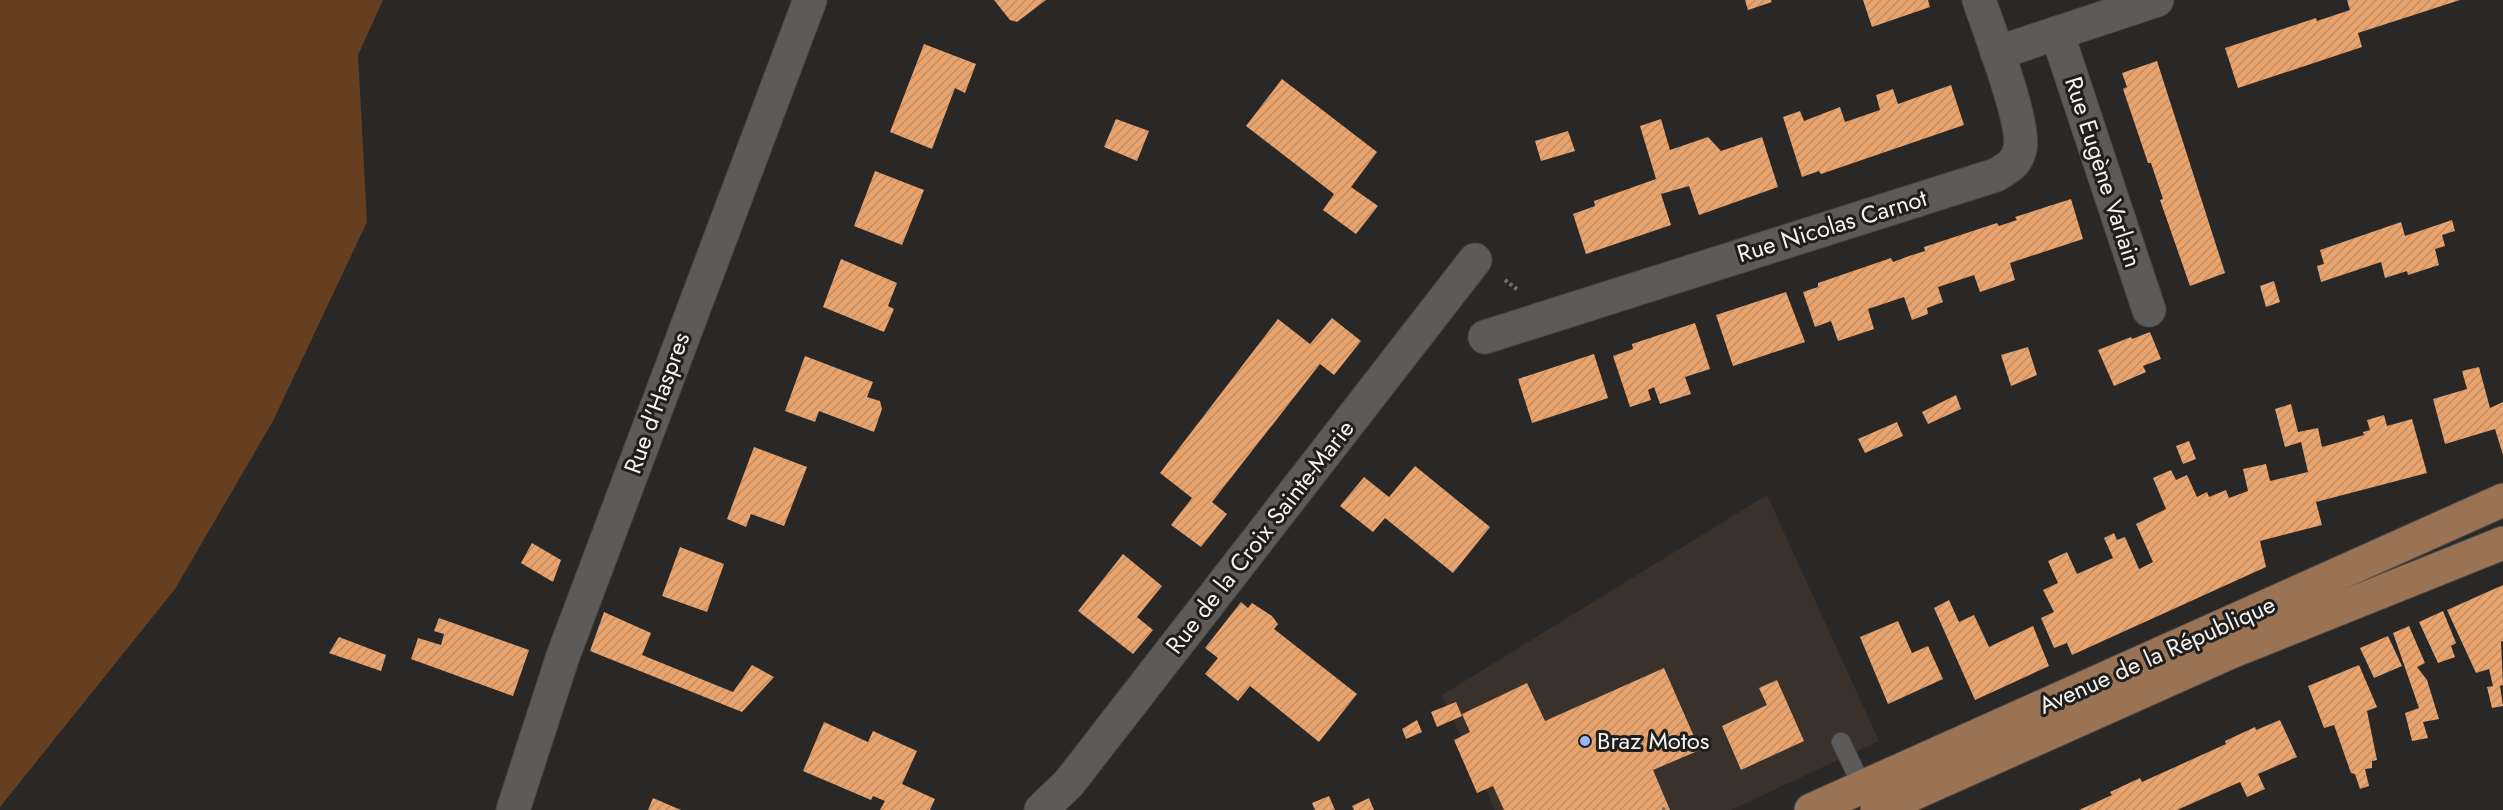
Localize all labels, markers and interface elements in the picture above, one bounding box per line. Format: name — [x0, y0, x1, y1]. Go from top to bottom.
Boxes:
street label: Rue Eugène Varlain — [2056, 72, 2151, 272]
street label: Rue Nicolas Carnot — [1733, 180, 1931, 271]
street label: Rue d'Haspres — [615, 327, 698, 478]
street label: Rue de la Croix Sainte-Marie — [1157, 412, 1362, 661]
street label: Avenue de la République — [2033, 587, 2281, 723]
place label: Braz Motos — [1597, 723, 1710, 758]
marker: Braz Motos — [1578, 734, 1592, 748]

